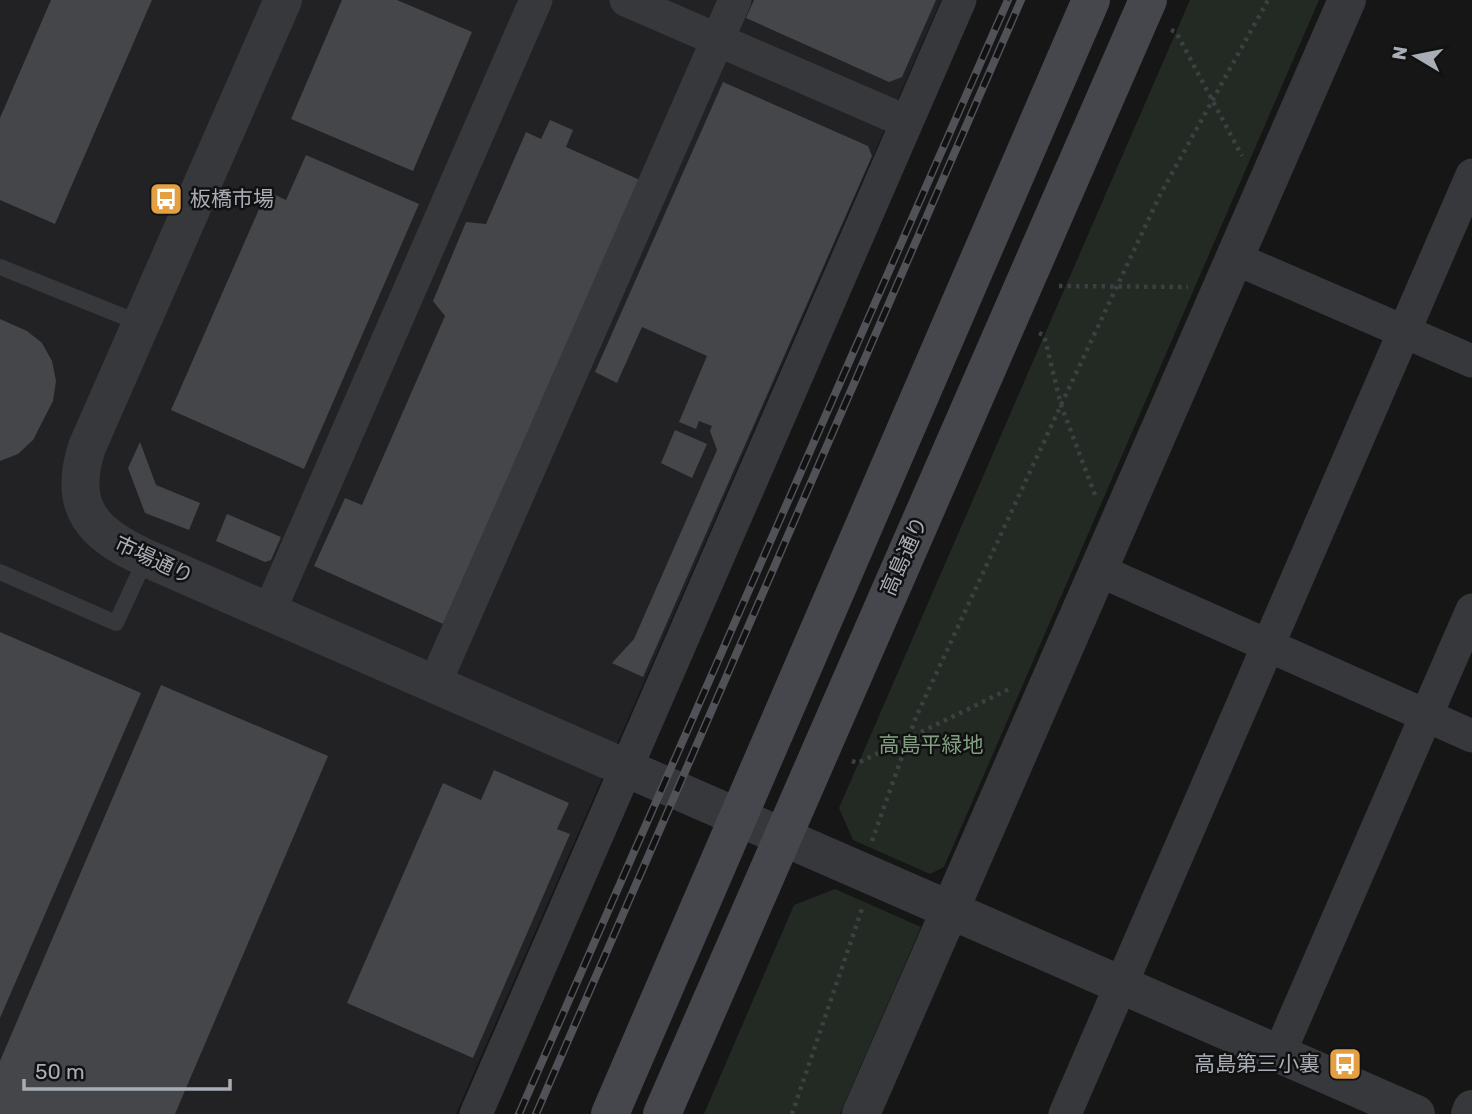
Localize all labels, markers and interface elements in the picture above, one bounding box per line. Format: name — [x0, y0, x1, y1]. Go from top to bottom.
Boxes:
north arrow — [1381, 21, 1451, 91]
text: N — [1387, 44, 1412, 62]
bus stop icon: 板橋市場 — [147, 180, 185, 218]
place label: 板橋市場 — [190, 186, 274, 211]
street label: 高島通り — [875, 512, 932, 599]
street label: 市場通り — [111, 530, 198, 589]
park label: 高島平緑地 — [879, 732, 984, 757]
bus stop icon: 高島第三小裏 — [1326, 1045, 1364, 1083]
scale bar — [24, 1048, 231, 1092]
place label: 高島第三小裏 — [1194, 1051, 1320, 1076]
text: 50 m — [35, 1059, 85, 1084]

